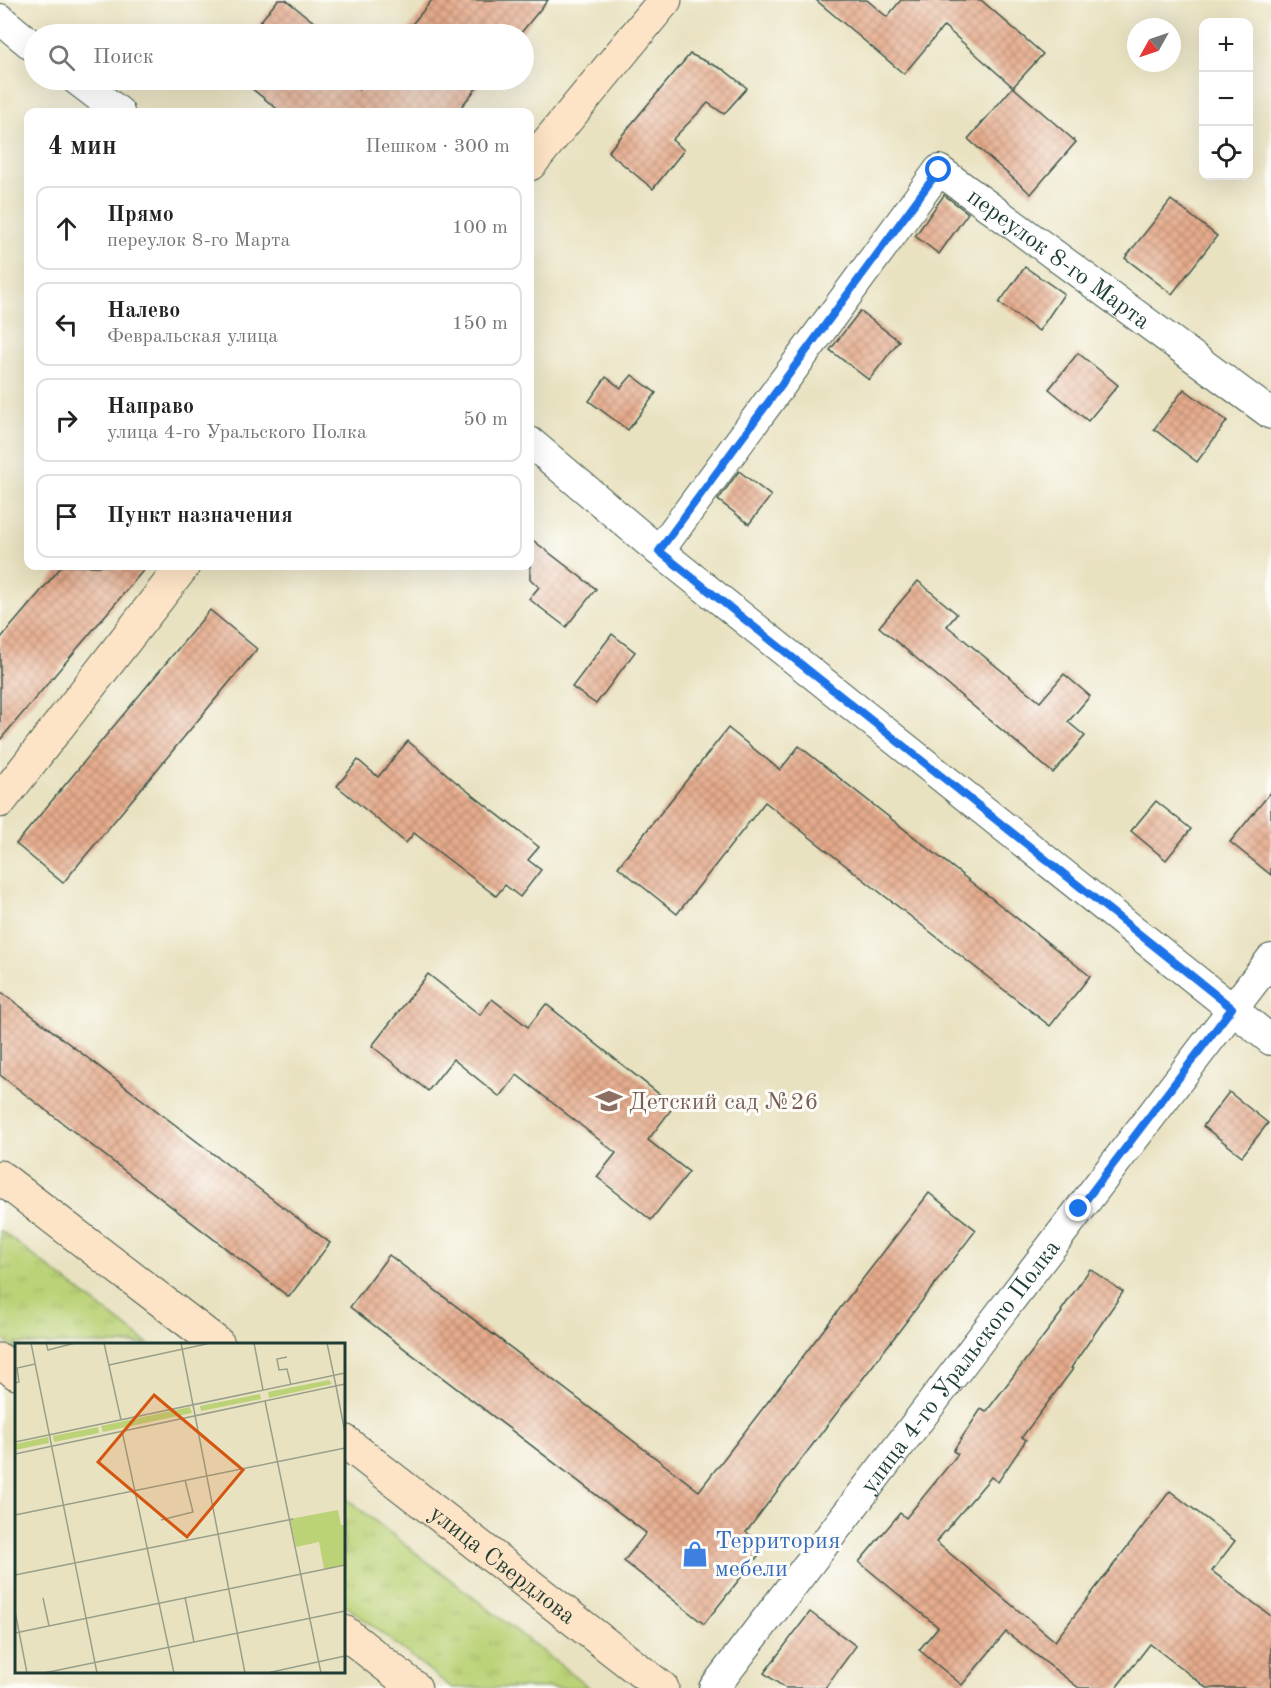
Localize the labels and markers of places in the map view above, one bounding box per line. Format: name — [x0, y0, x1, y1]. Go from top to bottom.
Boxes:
school or university icon: Детский сад №26 — [594, 1086, 624, 1116]
place label: Детский сад №26 — [629, 1091, 818, 1115]
place label: Территория мебели — [715, 1530, 840, 1582]
shop icon: Территория мебели — [680, 1539, 710, 1569]

